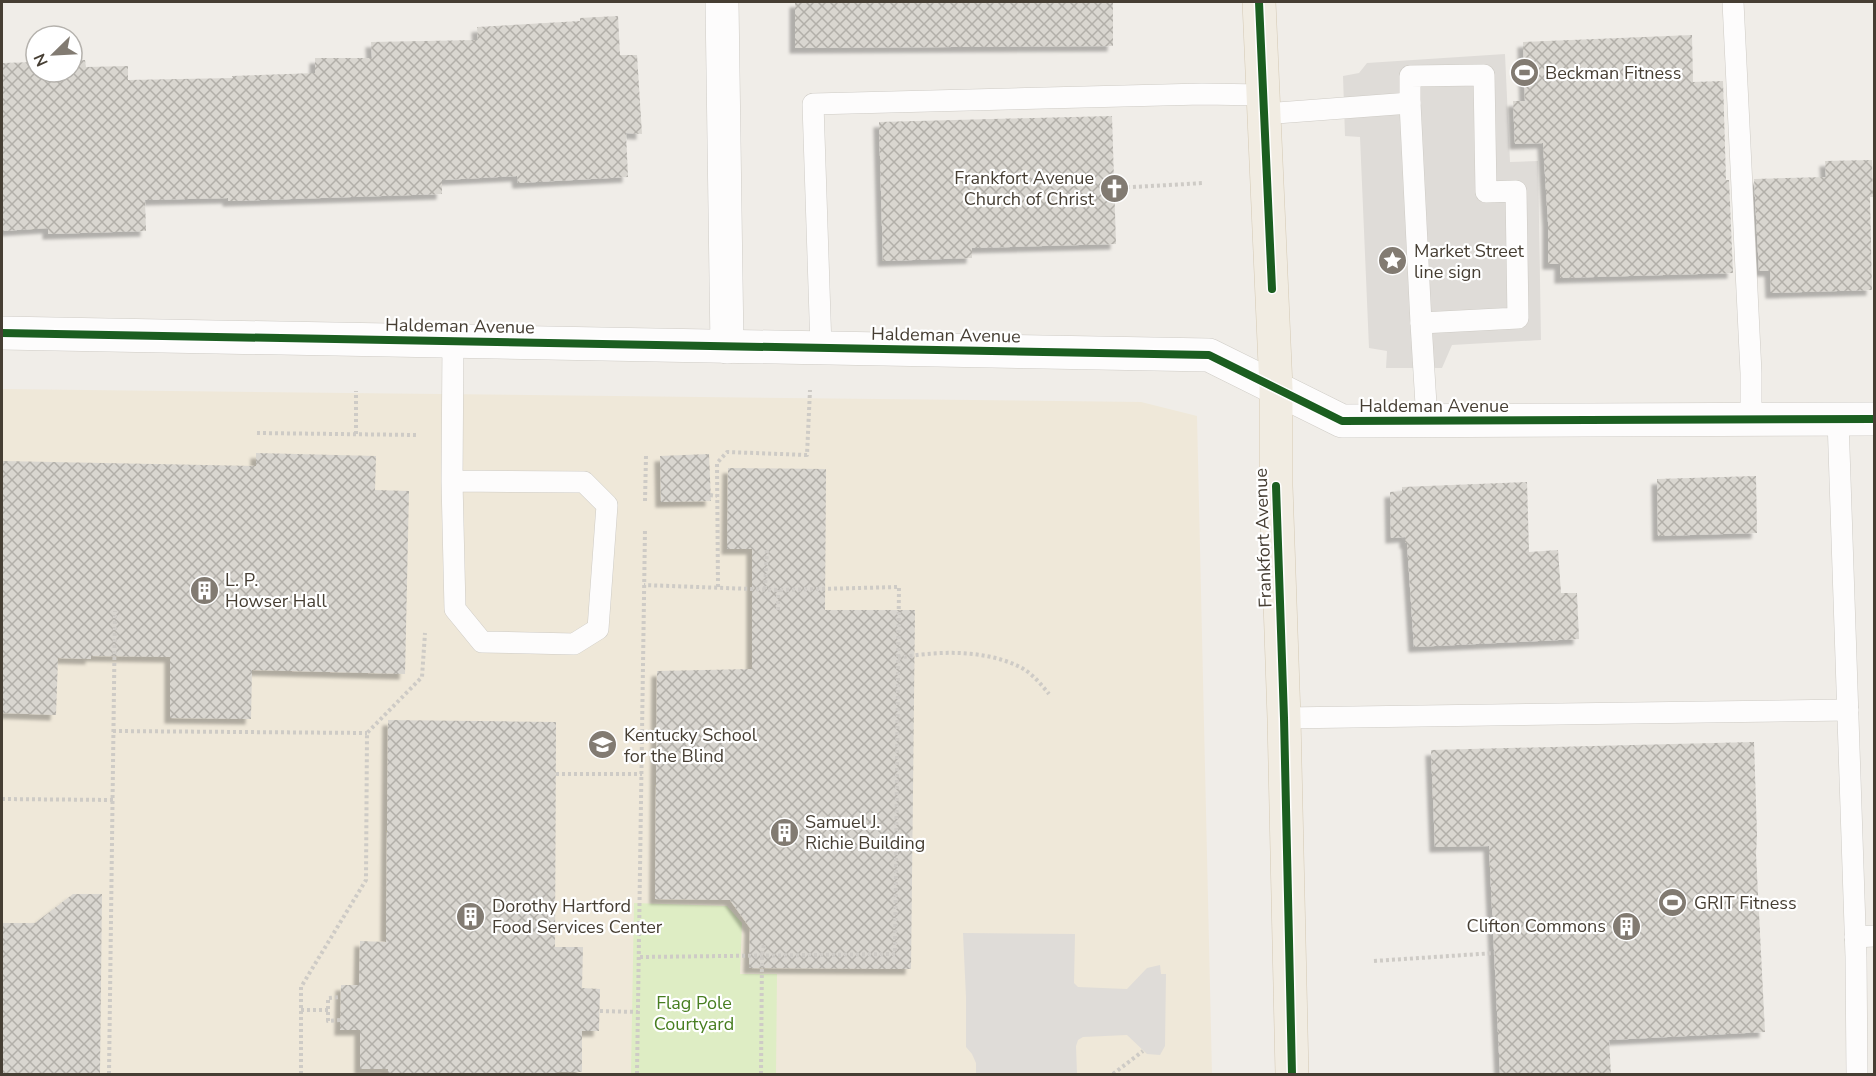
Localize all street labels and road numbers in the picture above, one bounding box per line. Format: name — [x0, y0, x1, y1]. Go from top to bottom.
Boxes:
street label: Haldeman Avenue — [385, 313, 535, 339]
street label: Haldeman Avenue — [871, 322, 1021, 348]
street label: Haldeman Avenue — [1359, 394, 1509, 418]
street label: Frankfort Avenue — [1249, 468, 1277, 608]

